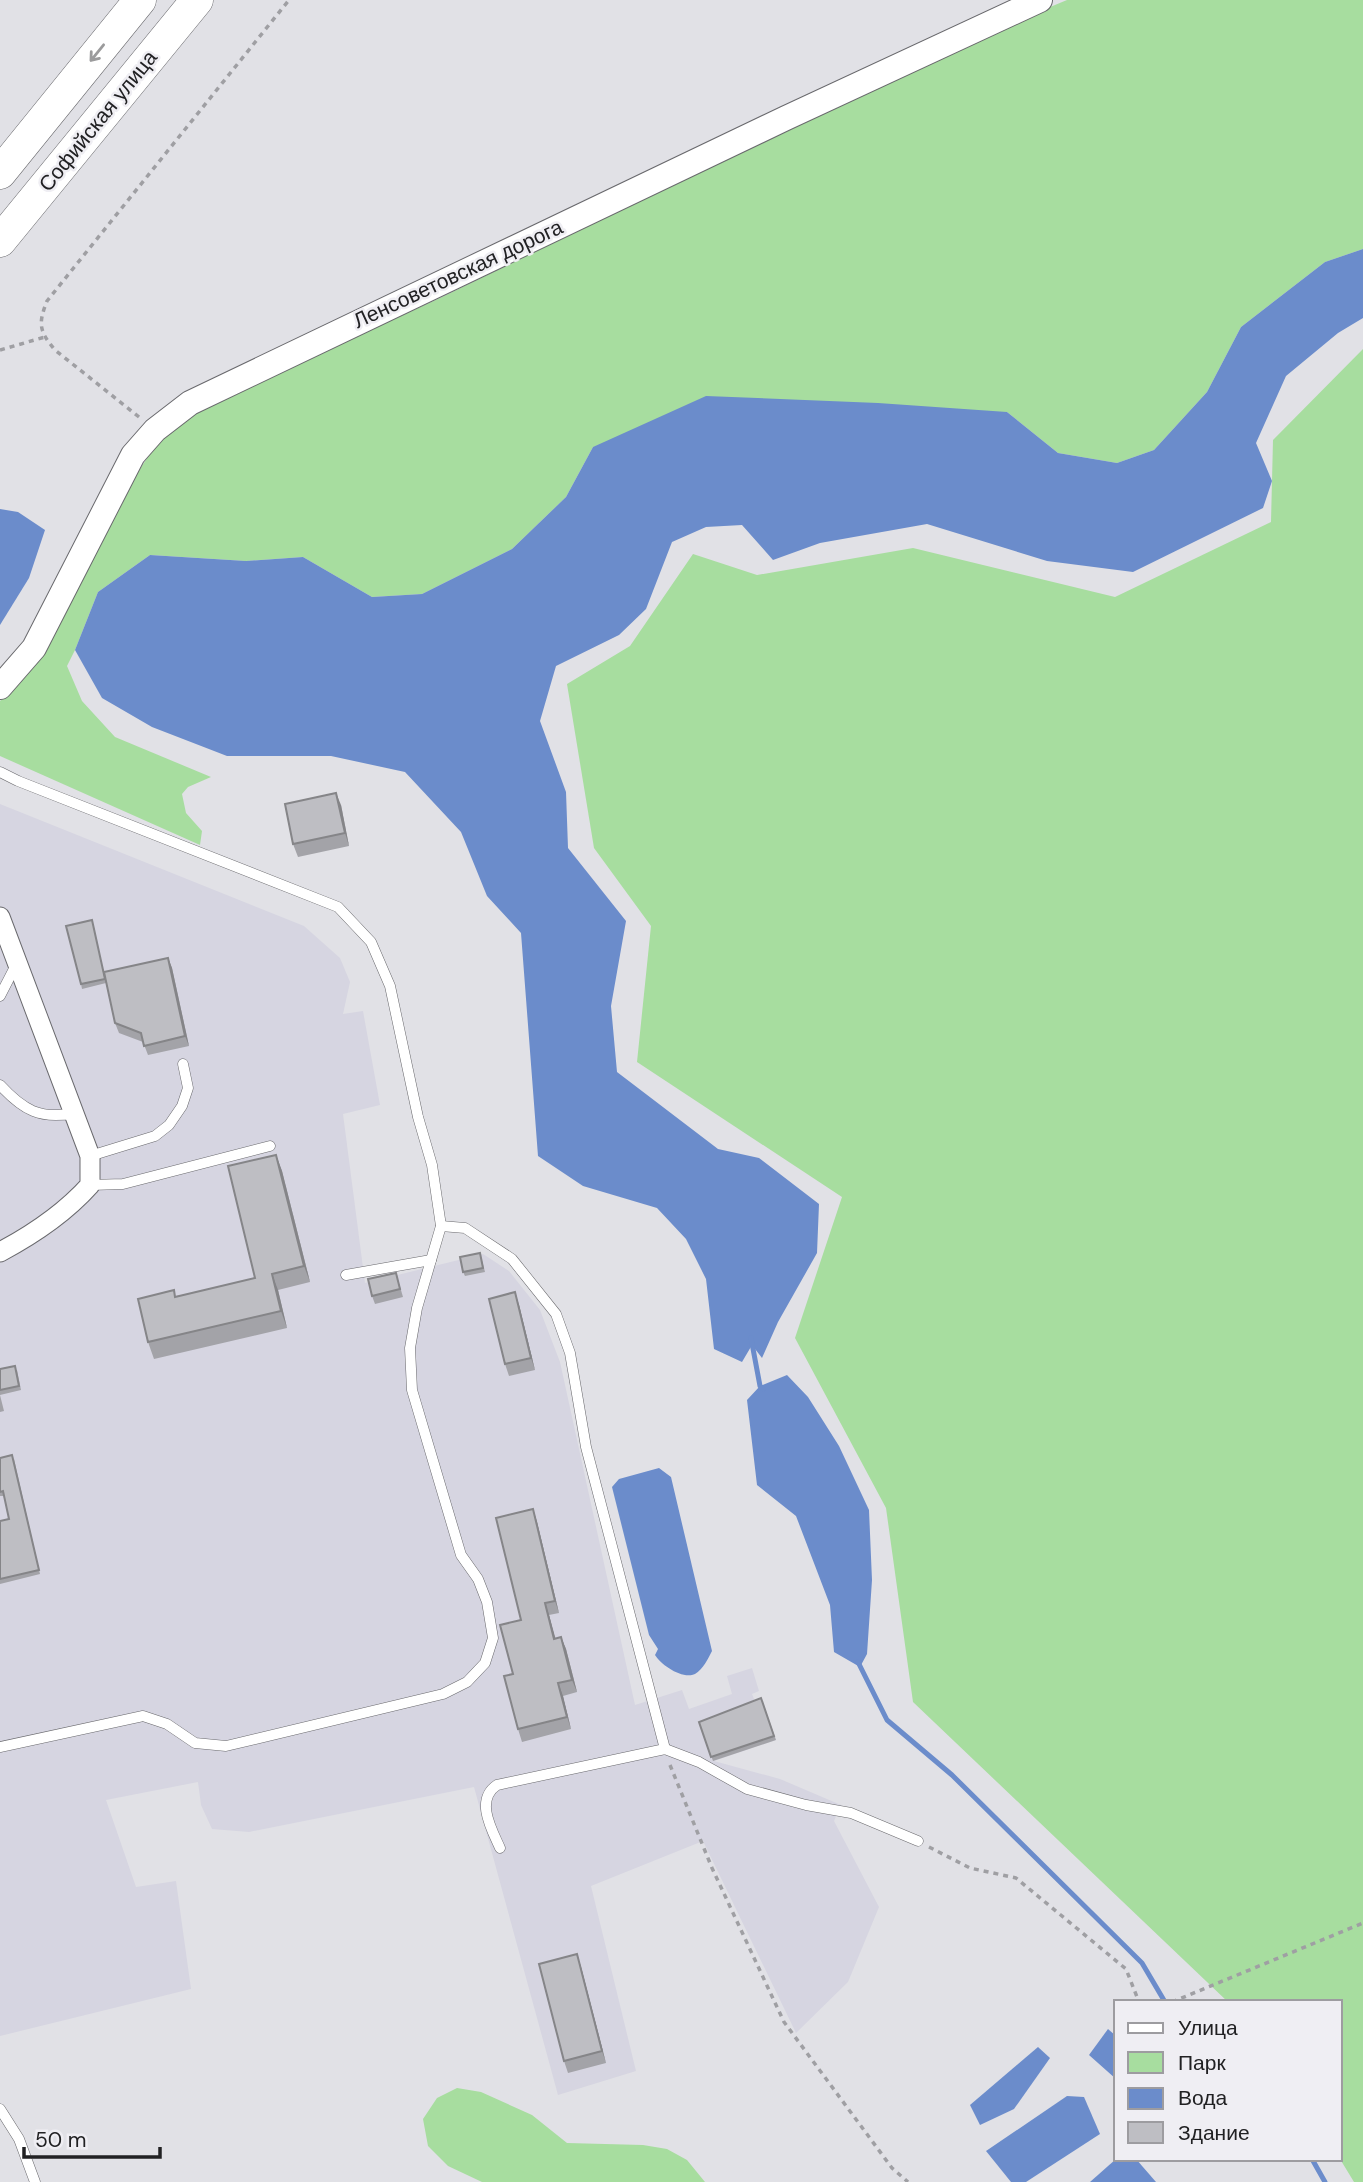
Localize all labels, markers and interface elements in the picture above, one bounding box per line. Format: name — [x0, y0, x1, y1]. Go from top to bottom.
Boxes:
street label: Софийская улица — [32, 44, 164, 197]
one-way arrow — [90, 44, 105, 62]
street label: Ленсоветовская дорога — [349, 213, 568, 335]
legend — [1114, 2000, 1342, 2161]
text: Улица — [1178, 2014, 1238, 2042]
text: Парк — [1178, 2049, 1226, 2077]
text: Вода — [1178, 2084, 1227, 2112]
scale bar — [24, 2116, 161, 2160]
text: Здание — [1178, 2119, 1250, 2147]
text: 50 m — [35, 2126, 86, 2154]

